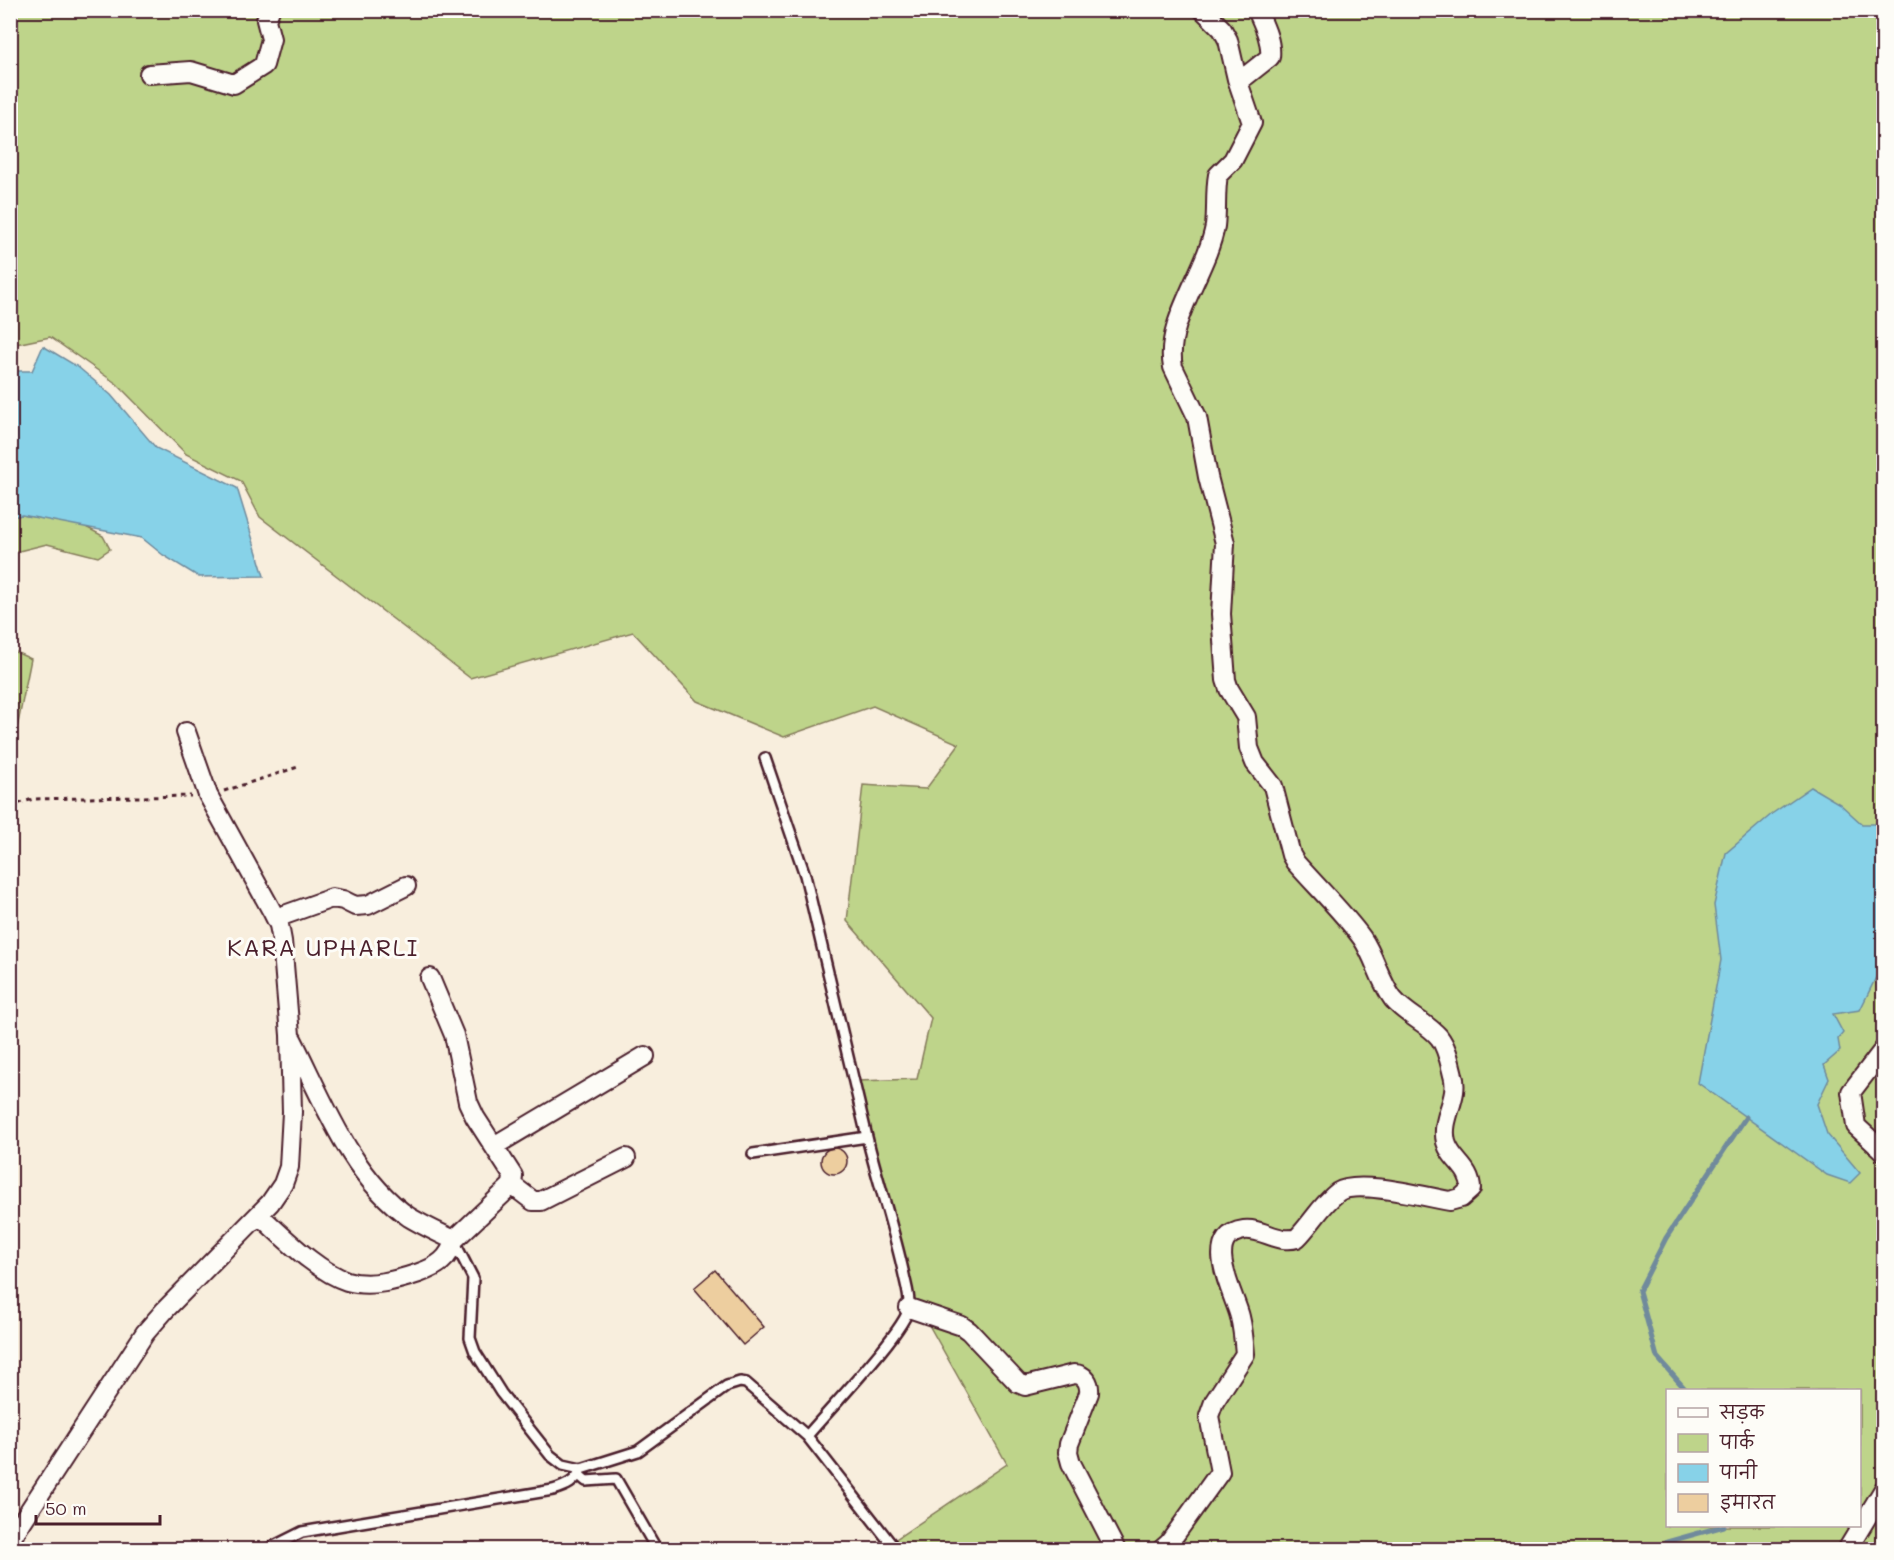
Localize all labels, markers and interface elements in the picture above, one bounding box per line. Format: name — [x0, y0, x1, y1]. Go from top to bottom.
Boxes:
district label: KARA UPHARLI — [227, 931, 419, 962]
legend — [1666, 1389, 1861, 1527]
text: सड़क — [1719, 1400, 1765, 1424]
text: पार्क — [1719, 1429, 1755, 1454]
text: पानी — [1719, 1459, 1758, 1484]
scale bar — [36, 1488, 160, 1526]
text: इमारत — [1720, 1490, 1776, 1514]
text: 50 m — [45, 1496, 87, 1520]

